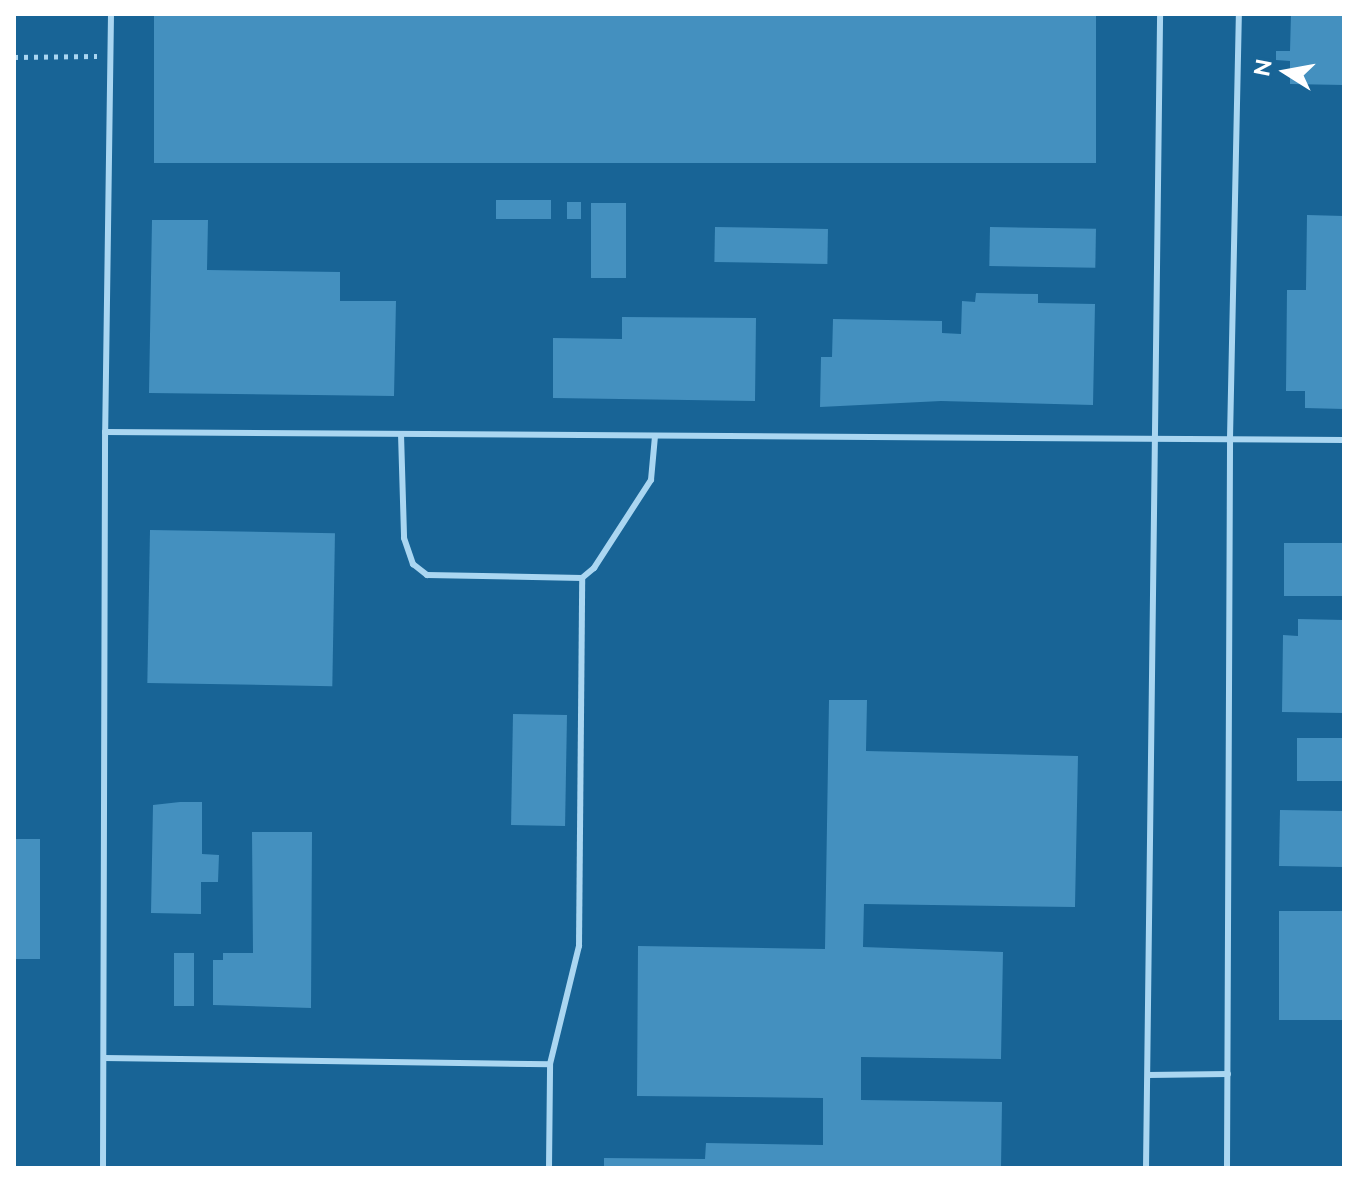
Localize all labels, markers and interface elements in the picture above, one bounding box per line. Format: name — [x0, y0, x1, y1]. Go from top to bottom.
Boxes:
north arrow — [1246, 32, 1326, 112]
text: N — [1248, 57, 1277, 78]

